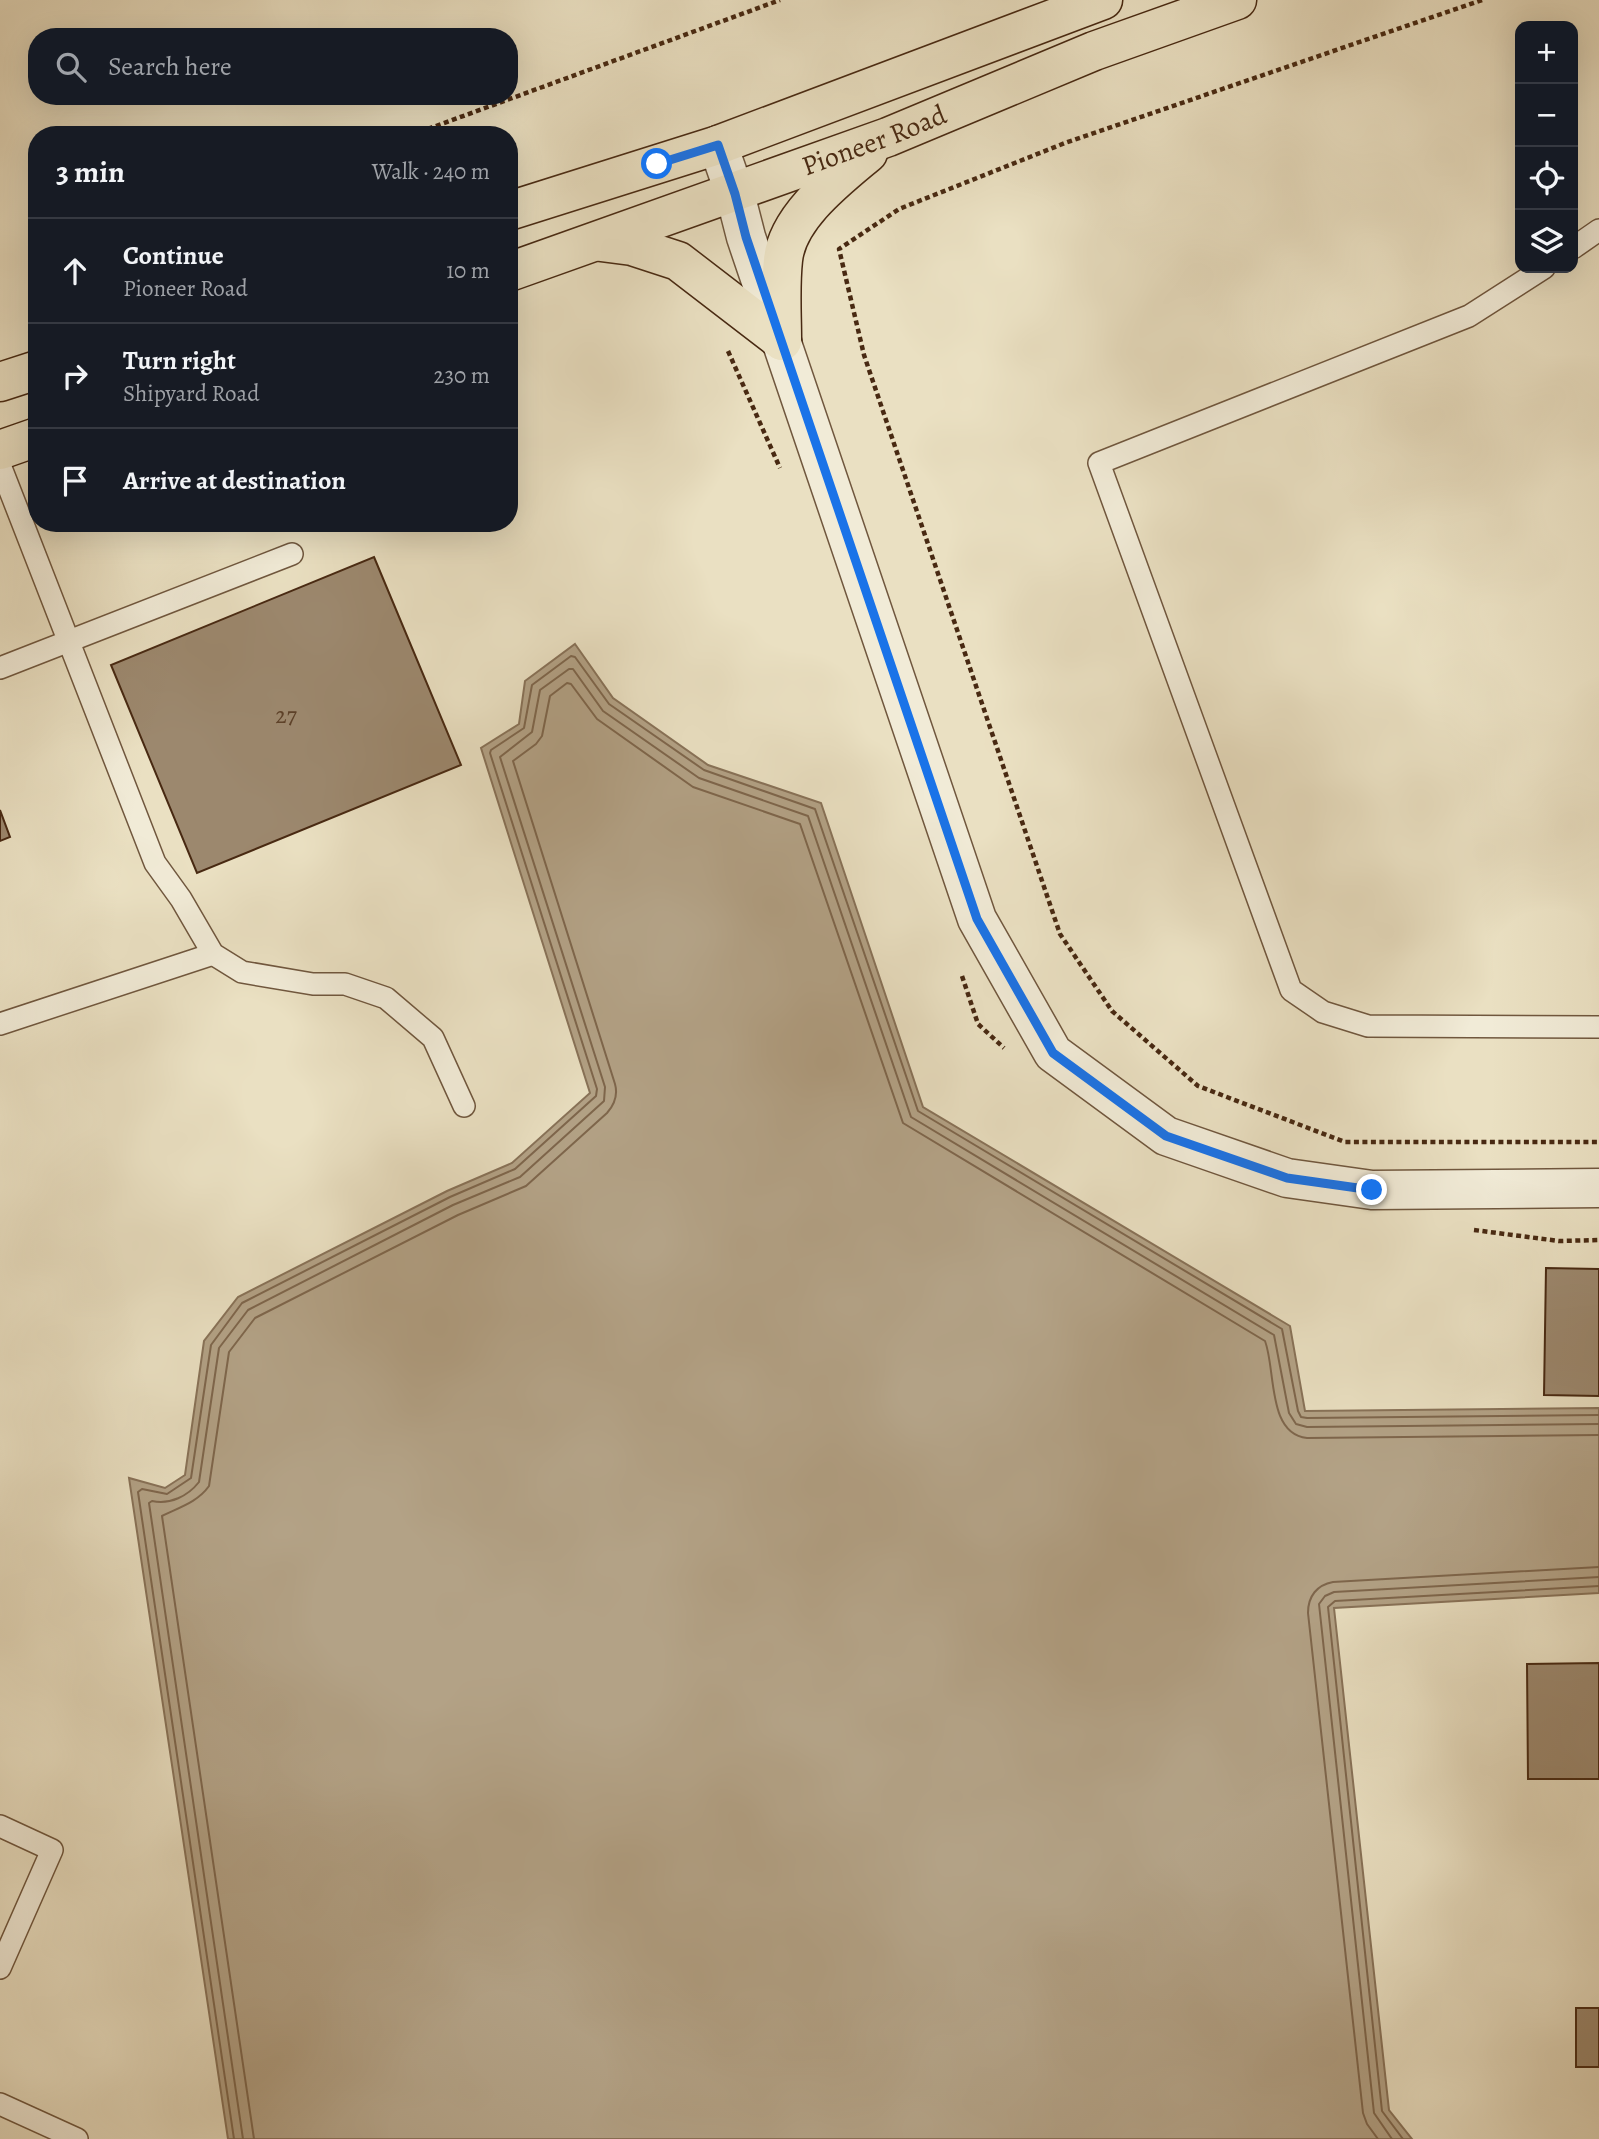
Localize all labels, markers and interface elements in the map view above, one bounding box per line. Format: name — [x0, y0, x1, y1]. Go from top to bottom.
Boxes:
map controls — [1515, 21, 1578, 273]
button: + — [1515, 21, 1578, 84]
search box — [28, 28, 518, 105]
icon: search — [52, 48, 90, 86]
text: Search here — [108, 49, 232, 84]
button: − — [1515, 84, 1578, 147]
street label: Pioneer Road — [796, 95, 953, 185]
button: locate — [1515, 147, 1578, 210]
route start — [641, 148, 672, 179]
text: 3 min — [56, 152, 125, 192]
text: Walk · 240 m — [372, 156, 490, 187]
button: layers — [1515, 210, 1578, 273]
text: Continue — [123, 238, 224, 273]
icon: ahead — [56, 252, 94, 290]
text: 10 m — [446, 255, 490, 286]
text: Pioneer Road — [123, 273, 248, 304]
text: Turn right — [123, 343, 236, 378]
icon: right — [56, 357, 94, 395]
text: 230 m — [434, 360, 490, 391]
text: Shipyard Road — [123, 378, 259, 409]
icon: arrive — [56, 462, 94, 500]
text: Arrive at destination — [123, 463, 346, 498]
house number: 27 — [275, 699, 298, 731]
route end — [1356, 1174, 1387, 1205]

